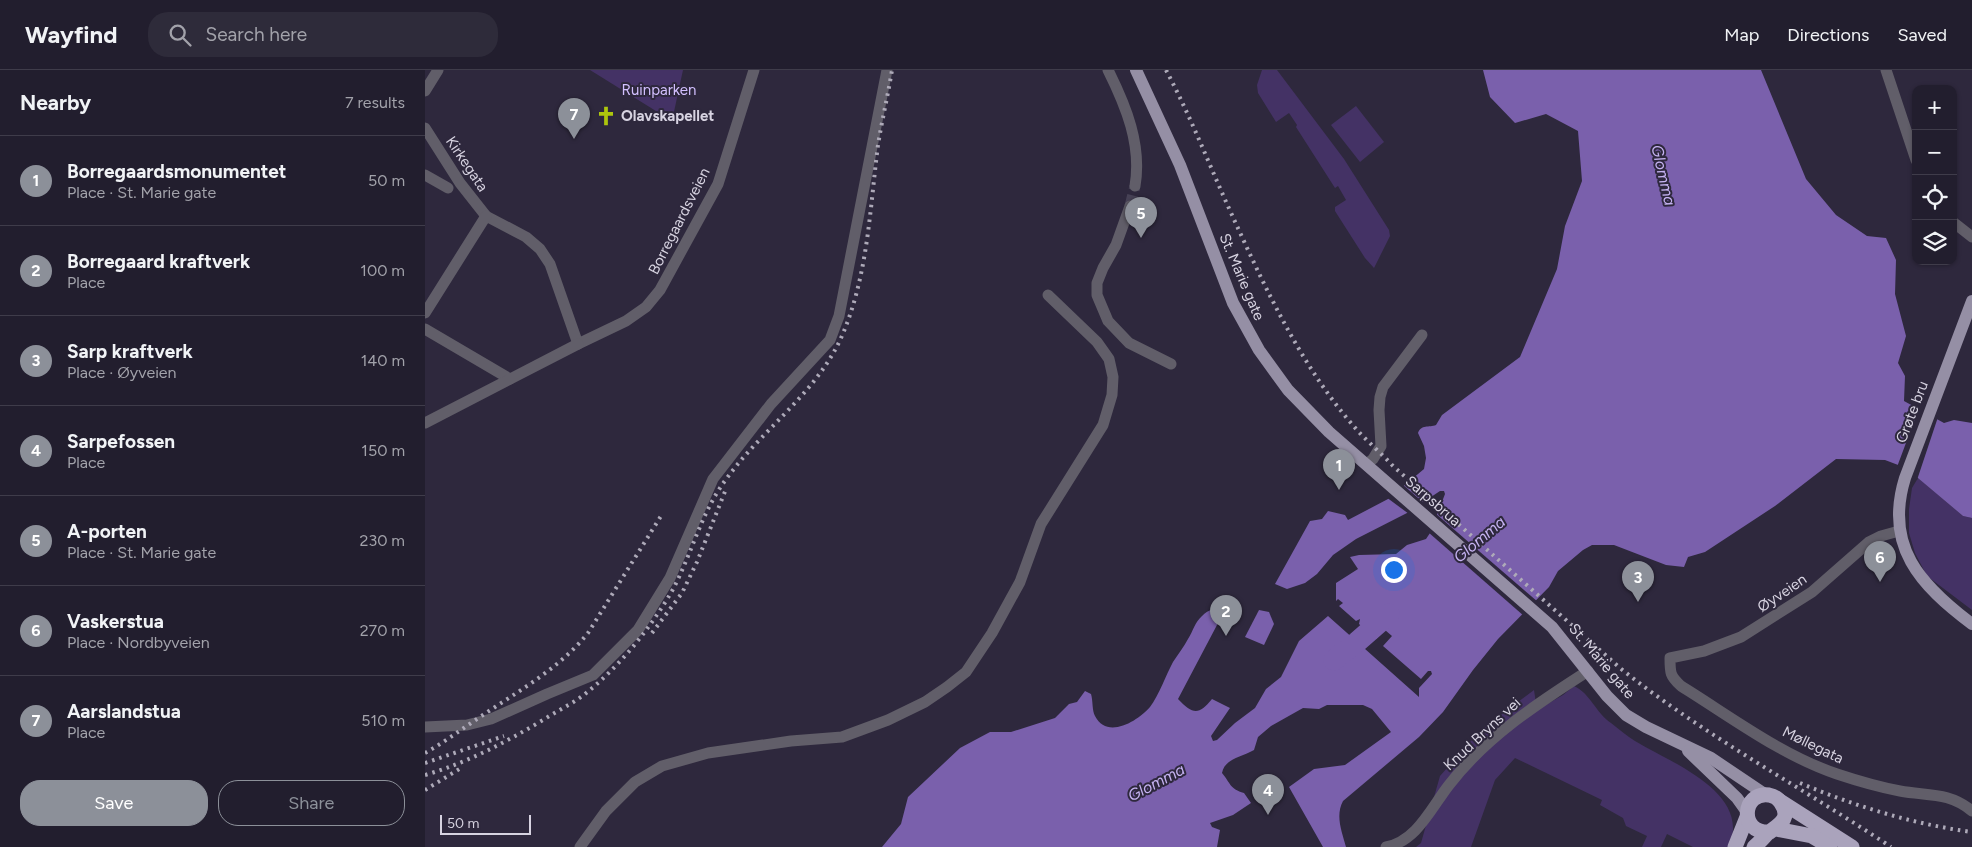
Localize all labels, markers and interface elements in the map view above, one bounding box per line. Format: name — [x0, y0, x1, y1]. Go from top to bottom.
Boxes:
search box — [148, 12, 498, 57]
text: Wayfind — [25, 20, 118, 49]
icon: search — [166, 21, 194, 49]
text: Search here — [206, 23, 307, 46]
text: Map — [1724, 24, 1759, 46]
text: Directions — [1787, 24, 1869, 46]
text: Saved — [1897, 24, 1947, 46]
park label: Ruinparken — [622, 81, 696, 99]
map controls — [1912, 85, 1957, 265]
button: + — [1912, 85, 1957, 130]
text: Nearby — [20, 90, 91, 115]
text: 7 results — [345, 93, 405, 112]
pin: 7 — [558, 98, 590, 139]
church icon: Olavskapellet — [595, 105, 617, 127]
place label: Olavskapellet — [621, 107, 714, 125]
button: − — [1912, 130, 1957, 175]
street label: Kirkegata — [442, 133, 492, 195]
water label: Glomma — [1647, 143, 1680, 207]
text: Borregaardsmonumentet — [67, 160, 286, 183]
street label: Borregaardsveien — [644, 165, 714, 277]
text: 1 — [33, 171, 39, 190]
text: 50 m — [368, 171, 405, 190]
button: locate — [1912, 175, 1957, 220]
text: Place · St. Marie gate — [67, 183, 216, 202]
pin: 5 — [1125, 197, 1157, 238]
button: layers — [1912, 220, 1957, 265]
street label: St. Marie gate — [1216, 231, 1268, 323]
text: Borregaard kraftverk — [67, 250, 250, 273]
text: 2 — [31, 261, 41, 280]
text: 100 m — [360, 261, 405, 280]
text: Place — [67, 273, 105, 292]
text: Sarp kraftverk — [67, 340, 193, 363]
text: 3 — [32, 351, 40, 370]
text: 140 m — [361, 351, 405, 370]
text: Place · Øyveien — [67, 363, 177, 382]
street label: Grøte bru — [1892, 378, 1932, 446]
text: Sarpefossen — [67, 430, 175, 453]
text: 4 — [31, 441, 41, 460]
text: 150 m — [361, 441, 405, 460]
pin: 1 — [1323, 449, 1355, 490]
text: Place — [67, 453, 105, 472]
street label: Sarpsbrua — [1402, 472, 1464, 530]
water label: Glomma — [1450, 512, 1509, 566]
text: A-porten — [67, 520, 147, 543]
text: 5 — [31, 531, 41, 550]
text: 230 m — [360, 531, 405, 550]
pin: 6 — [1864, 541, 1896, 582]
text: Place · St. Marie gate — [67, 543, 216, 562]
your location — [1381, 557, 1407, 583]
pin: 3 — [1622, 561, 1654, 602]
street label: Øyveien — [1754, 570, 1810, 616]
pin: 2 — [1210, 595, 1242, 636]
text: Vaskerstua — [67, 610, 164, 633]
street label: St. Marie gate — [1565, 620, 1639, 702]
text: 6 — [31, 621, 41, 640]
text: 270 m — [360, 621, 405, 640]
text: Place · Nordbyveien — [67, 633, 210, 652]
street label: Knud Bryns vei — [1440, 694, 1524, 774]
text: Aarslandstua — [67, 700, 181, 723]
text: 7 — [32, 711, 40, 730]
text: 510 m — [361, 711, 405, 730]
street label: Møllegata — [1779, 722, 1847, 768]
text: Place — [67, 723, 105, 742]
water label: Glomma — [1125, 760, 1188, 805]
pin: 4 — [1252, 774, 1284, 815]
button: Save — [20, 780, 208, 826]
button: Share — [218, 780, 405, 826]
scale bar — [440, 812, 531, 835]
text: 50 m — [447, 815, 479, 832]

